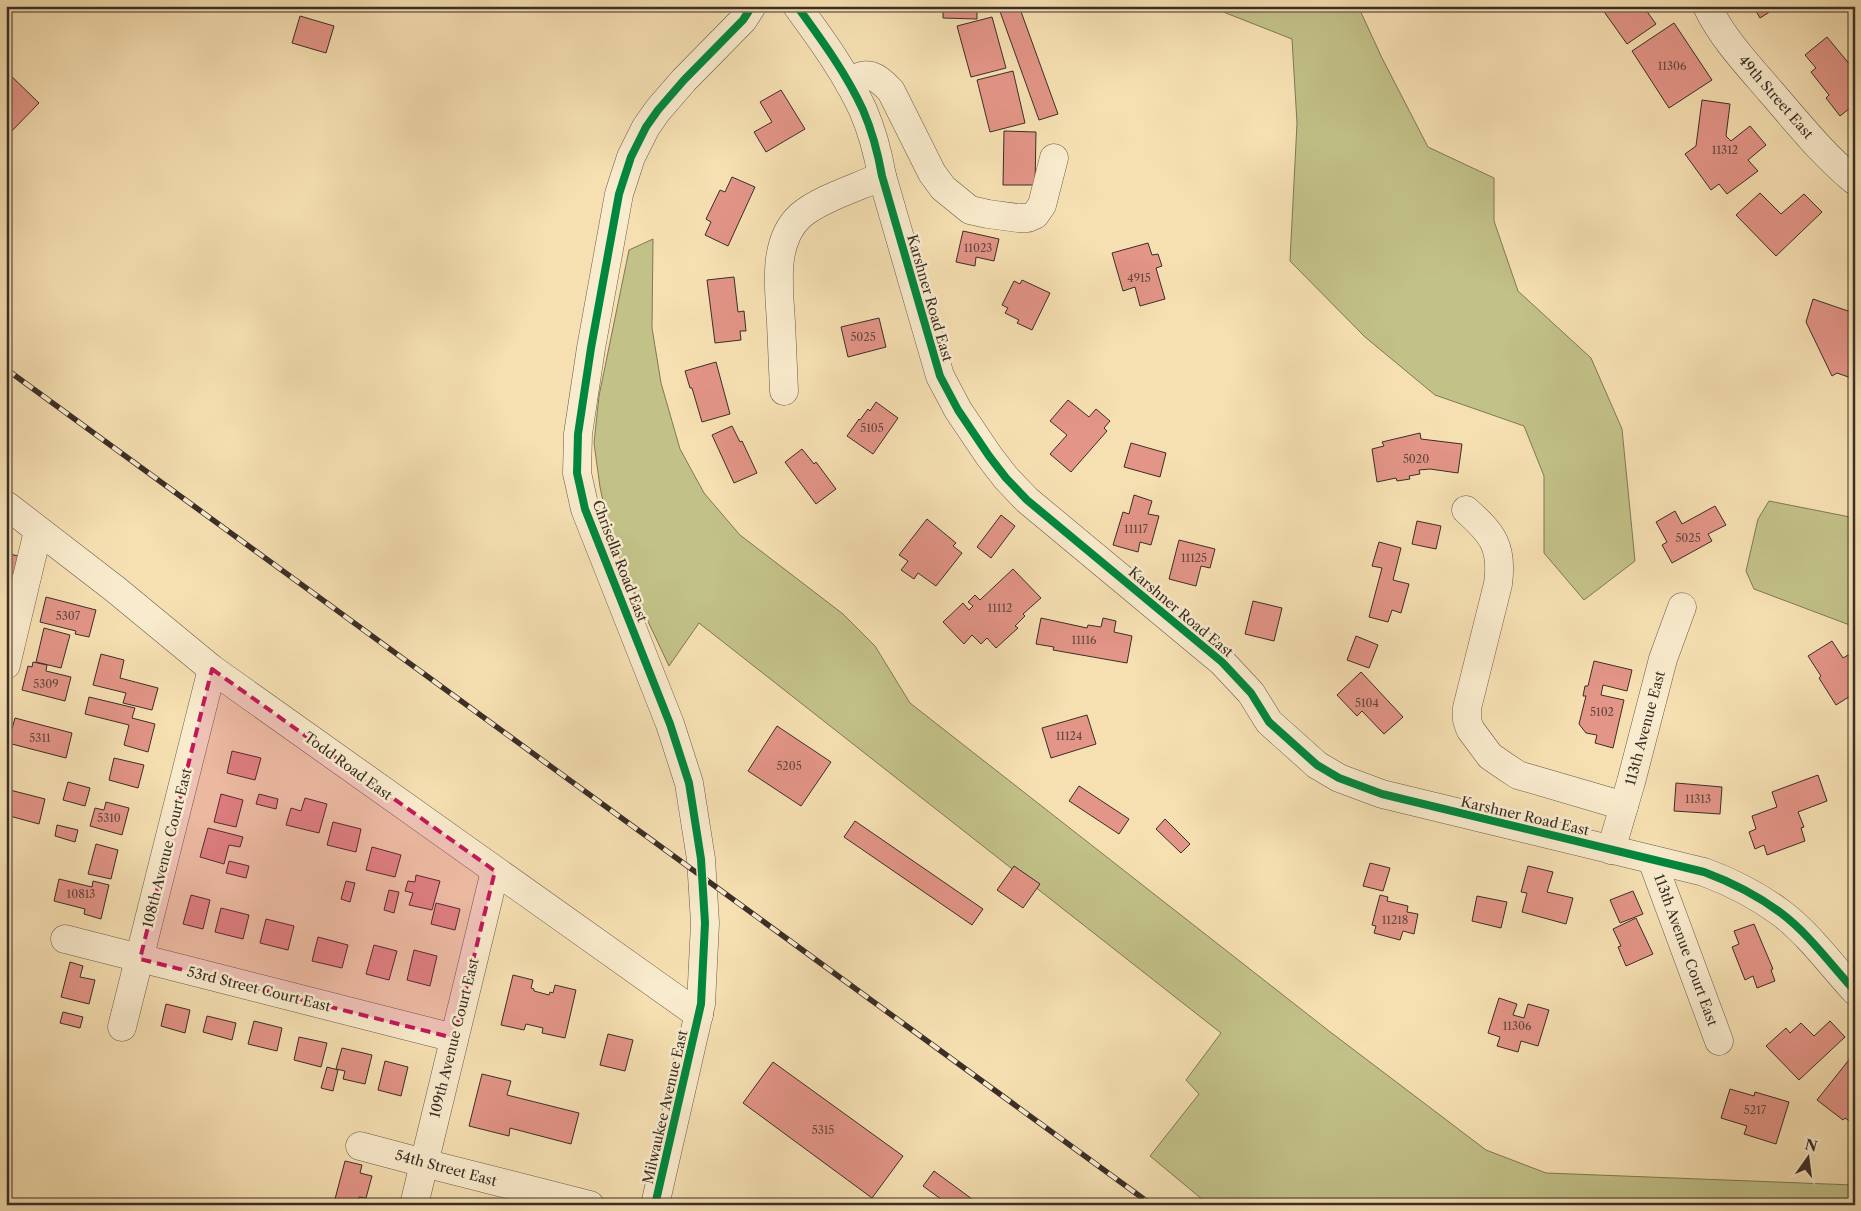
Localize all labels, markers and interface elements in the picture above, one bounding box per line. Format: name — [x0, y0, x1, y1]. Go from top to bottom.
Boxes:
street label: 49th Street East — [1735, 51, 1817, 143]
house number: 11306 — [1658, 59, 1687, 73]
house number: 11312 — [1712, 143, 1738, 157]
street label: Karshner Road East — [903, 232, 957, 364]
house number: 11023 — [964, 241, 992, 255]
house number: 4915 — [1127, 271, 1151, 285]
house number: 5025 — [850, 330, 876, 344]
house number: 5105 — [860, 421, 884, 435]
house number: 5020 — [1403, 452, 1429, 466]
street label: Chrisella Road East — [588, 497, 652, 625]
house number: 11117 — [1124, 522, 1149, 536]
house number: 5025 — [1675, 531, 1701, 545]
house number: 11125 — [1181, 551, 1207, 565]
street label: Karshner Road East — [1125, 563, 1237, 661]
house number: 11112 — [988, 601, 1012, 615]
house number: 5307 — [56, 609, 81, 623]
house number: 11116 — [1072, 633, 1097, 647]
street label: 113th Avenue East — [1621, 669, 1669, 787]
house number: 5309 — [33, 677, 59, 691]
house number: 5104 — [1355, 696, 1379, 710]
house number: 5102 — [1590, 705, 1614, 719]
street label: Todd Road East — [300, 728, 396, 804]
house number: 11124 — [1056, 729, 1082, 743]
house number: 5311 — [29, 731, 51, 745]
house number: 5205 — [776, 759, 802, 773]
street label: 108th Avenue Court East — [138, 766, 196, 930]
street label: Karshner Road East — [1459, 792, 1591, 840]
house number: 11313 — [1685, 792, 1711, 806]
house number: 5310 — [97, 811, 121, 825]
street label: 113th Avenue Court East — [1650, 872, 1722, 1028]
house number: 10813 — [67, 887, 95, 901]
house number: 11218 — [1382, 913, 1408, 927]
street label: 109th Avenue Court East — [425, 956, 483, 1120]
street label: 53rd Street Court East — [185, 962, 333, 1016]
house number: 11306 — [1503, 1019, 1532, 1033]
street label: Milwaukee Avenue East — [639, 1028, 691, 1186]
house number: 5217 — [1744, 1103, 1767, 1117]
house number: 5315 — [812, 1123, 834, 1137]
north arrow — [1784, 1134, 1834, 1184]
text: N — [1803, 1135, 1819, 1156]
street label: 54th Street East — [393, 1146, 499, 1190]

